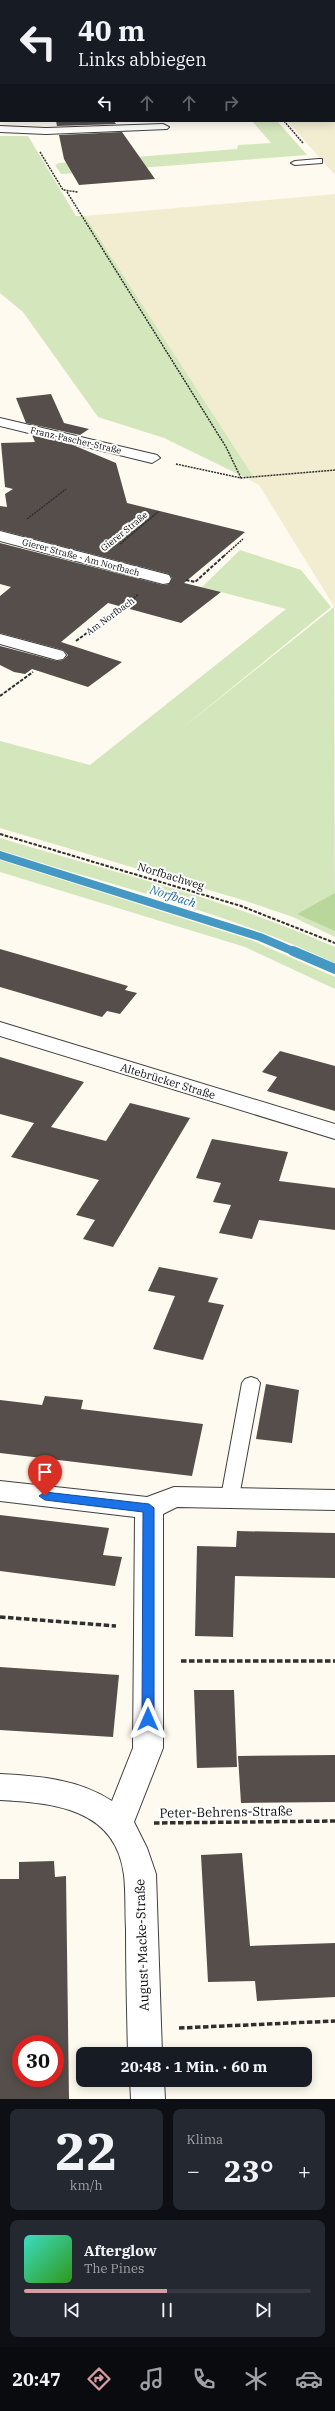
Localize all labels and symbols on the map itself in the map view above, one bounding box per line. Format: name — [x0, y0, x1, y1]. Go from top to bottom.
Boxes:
street label: Franz-Pascher-Straße — [29, 424, 123, 456]
street label: Gierer Straße — [98, 509, 150, 553]
street label: Gierer Straße - Am Norfbach — [21, 536, 141, 578]
street label: Am Norfbach — [84, 595, 136, 637]
street label: Norfbachweg — [136, 859, 206, 893]
water label: Norfbach — [147, 881, 198, 911]
street label: Altebrücker Straße — [119, 1060, 217, 1102]
pin — [28, 1455, 62, 1496]
position arrow — [127, 1698, 169, 1740]
street label: Peter-Behrens-Straße — [159, 1802, 293, 1822]
street label: August-Macke-Straße — [131, 1879, 153, 2011]
speed limit sign: 30 — [12, 2035, 64, 2087]

